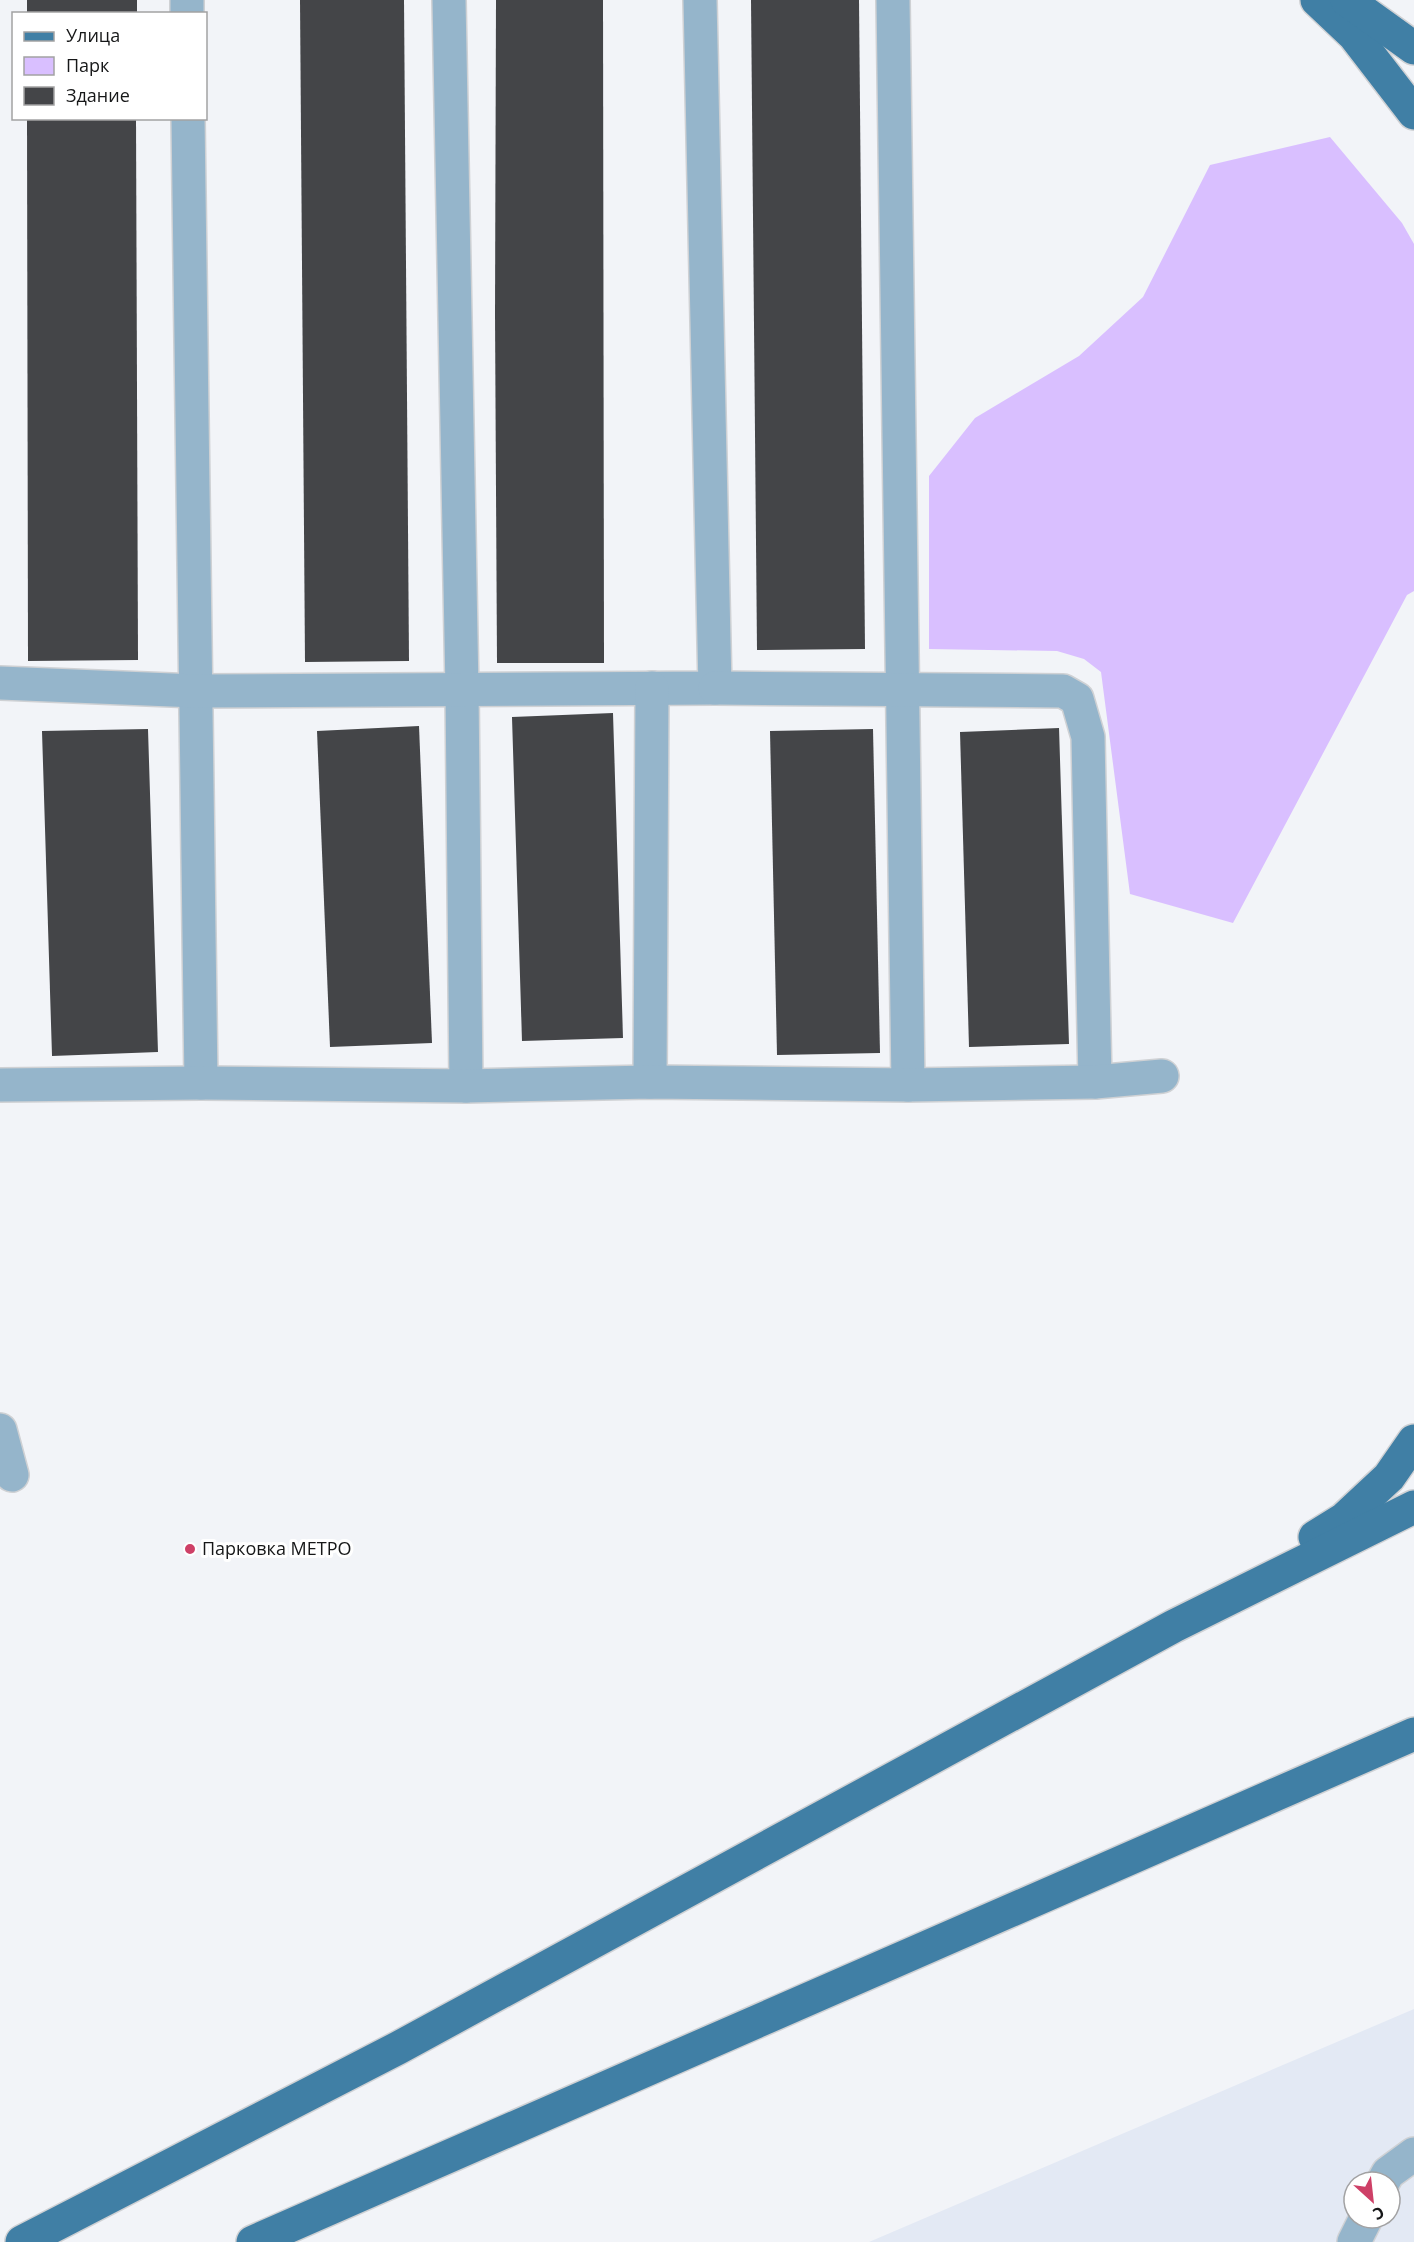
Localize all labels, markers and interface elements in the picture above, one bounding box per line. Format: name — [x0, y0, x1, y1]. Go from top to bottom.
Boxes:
legend — [12, 12, 207, 120]
text: Улица — [66, 23, 120, 47]
text: Парк — [66, 53, 110, 77]
text: Здание — [66, 83, 130, 107]
place label: Парковка МЕТРО — [202, 1536, 352, 1560]
marker: Парковка МЕТРО — [183, 1542, 197, 1556]
north arrow — [1342, 2170, 1402, 2230]
text: С — [1369, 2201, 1388, 2225]

